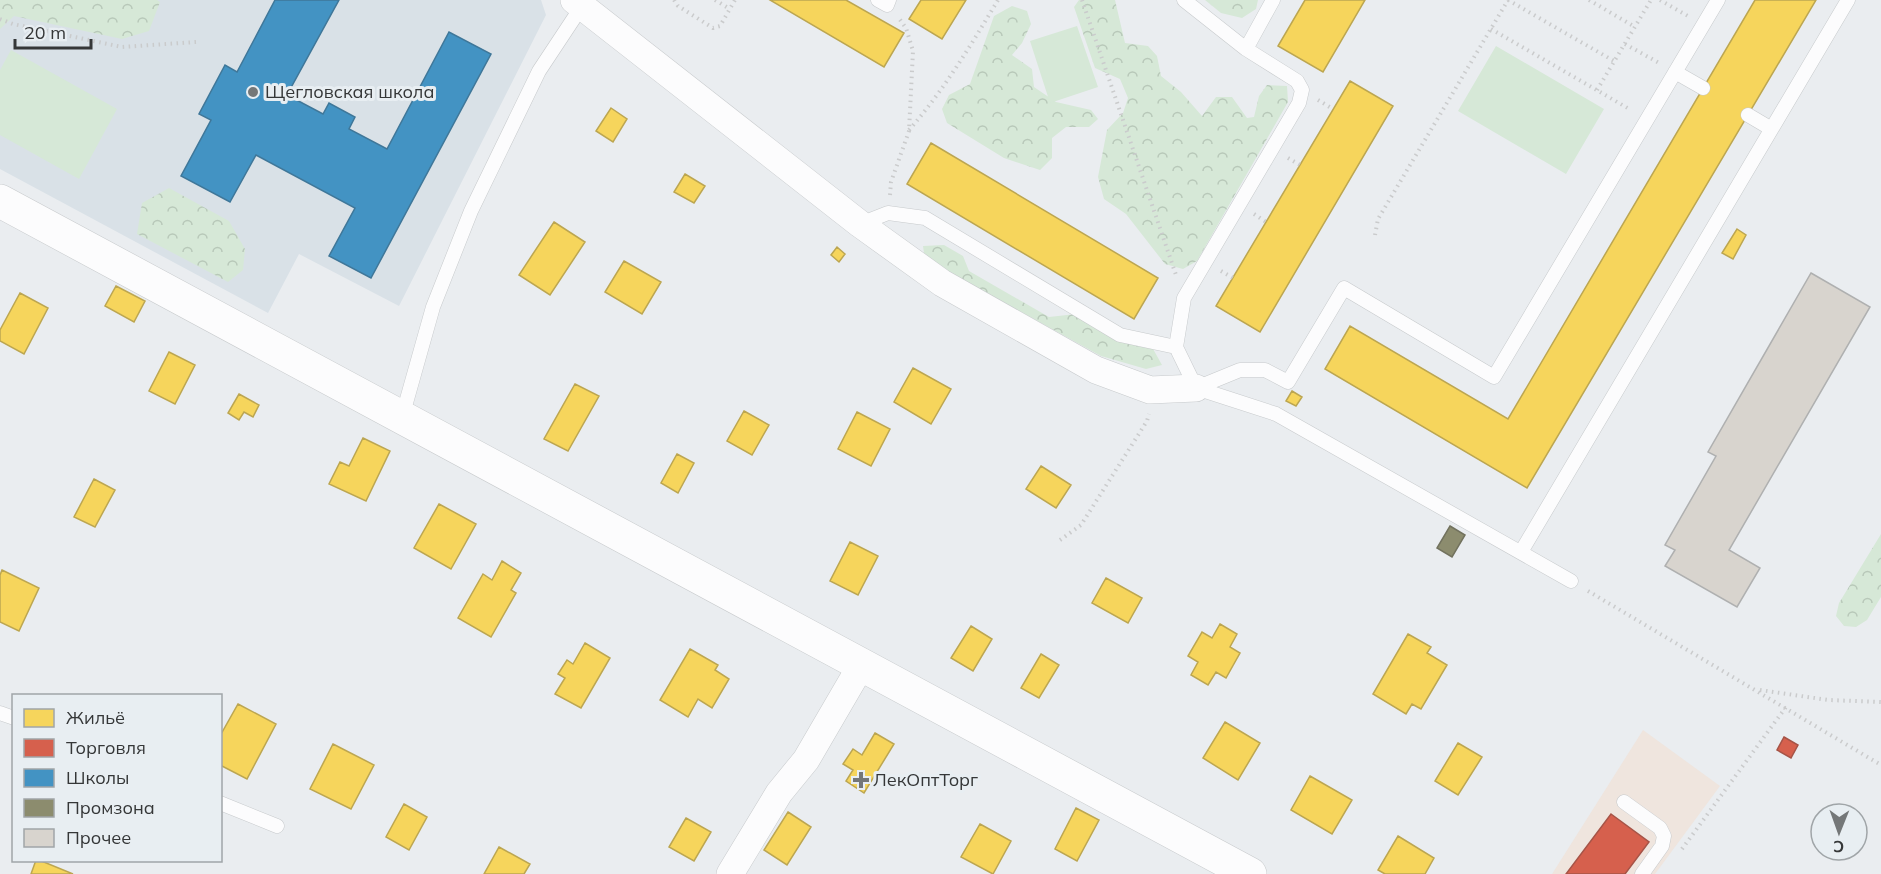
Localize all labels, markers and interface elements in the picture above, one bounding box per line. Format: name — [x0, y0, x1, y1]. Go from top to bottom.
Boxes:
scale bar — [15, 12, 92, 50]
text: 20 m — [24, 21, 66, 44]
place label: Щегловская школа — [265, 80, 434, 103]
marker: Щегловская школа — [246, 85, 260, 99]
legend — [12, 694, 222, 862]
text: Жильё — [66, 706, 125, 729]
text: Торговля — [66, 736, 146, 759]
text: Школы — [66, 766, 129, 789]
place label: ЛекОптТорг — [873, 768, 978, 791]
marker: ЛекОптТорг — [854, 773, 868, 787]
text: Промзона — [66, 796, 155, 819]
north arrow — [1809, 802, 1869, 862]
text: Прочее — [66, 826, 131, 849]
text: С — [1833, 837, 1844, 857]

